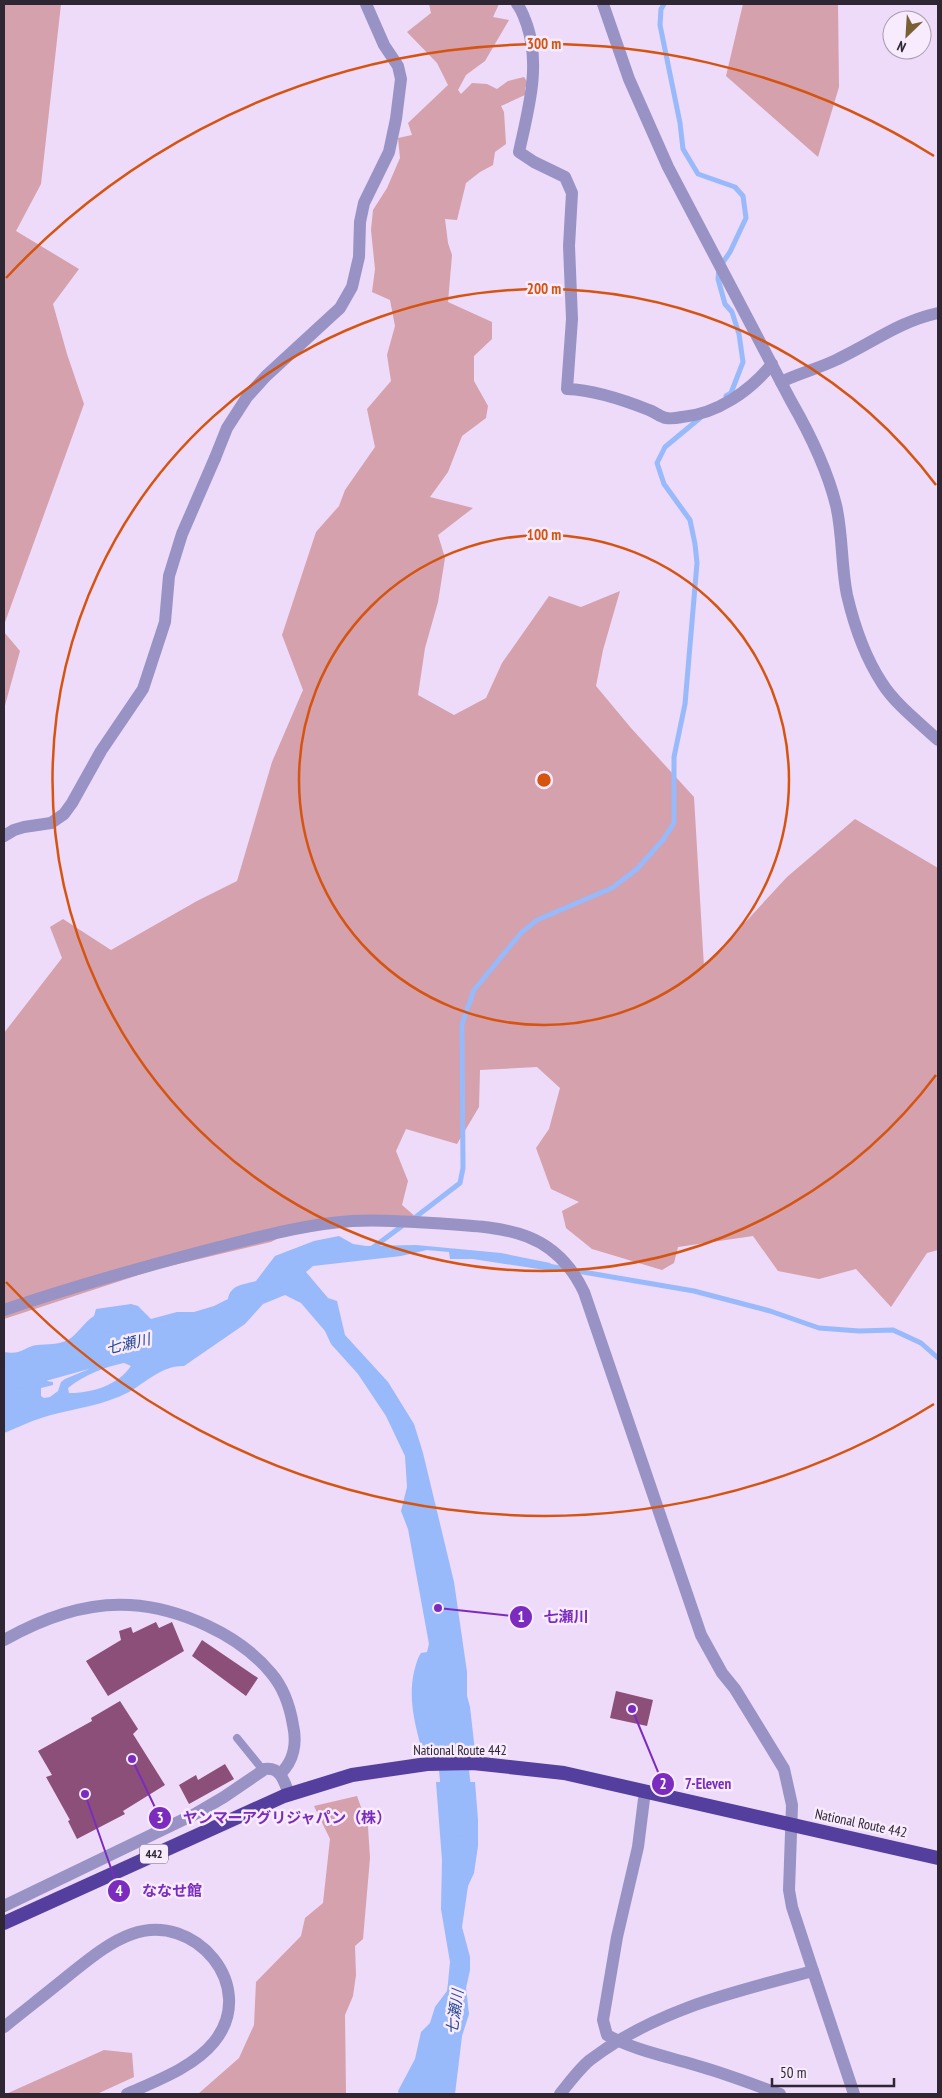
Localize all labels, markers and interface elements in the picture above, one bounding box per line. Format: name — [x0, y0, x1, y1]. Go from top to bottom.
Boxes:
north arrow — [882, 10, 932, 60]
text: 300 m — [527, 34, 561, 53]
text: N — [894, 37, 909, 57]
text: 200 m — [527, 279, 561, 298]
text: 100 m — [527, 525, 561, 544]
centre of rings — [535, 771, 553, 789]
water label: 七瀬川 — [104, 1329, 154, 1358]
callout: 七瀬川 — [508, 1602, 598, 1632]
text: 1 — [517, 1607, 525, 1626]
text: 七瀬川 — [543, 1607, 589, 1626]
street label: National Route 442 — [413, 1741, 507, 1759]
callout: 7-Eleven — [650, 1769, 742, 1799]
text: 2 — [659, 1774, 667, 1793]
text: 7-Eleven — [685, 1774, 731, 1793]
callout: ヤンマーアグリジャパン（株） — [147, 1803, 402, 1833]
street label: National Route 442 — [813, 1804, 909, 1842]
text: 3 — [156, 1808, 164, 1827]
text: ヤンマーアグリジャパン（株） — [183, 1808, 391, 1827]
road number: 442 — [140, 1845, 168, 1864]
callout: ななせ館 — [107, 1876, 212, 1906]
text: 4 — [115, 1881, 123, 1900]
text: ななせ館 — [142, 1881, 202, 1900]
water label: 七瀬川 — [442, 1986, 467, 2036]
scale bar — [772, 2056, 894, 2088]
text: 50 m — [780, 2063, 806, 2082]

